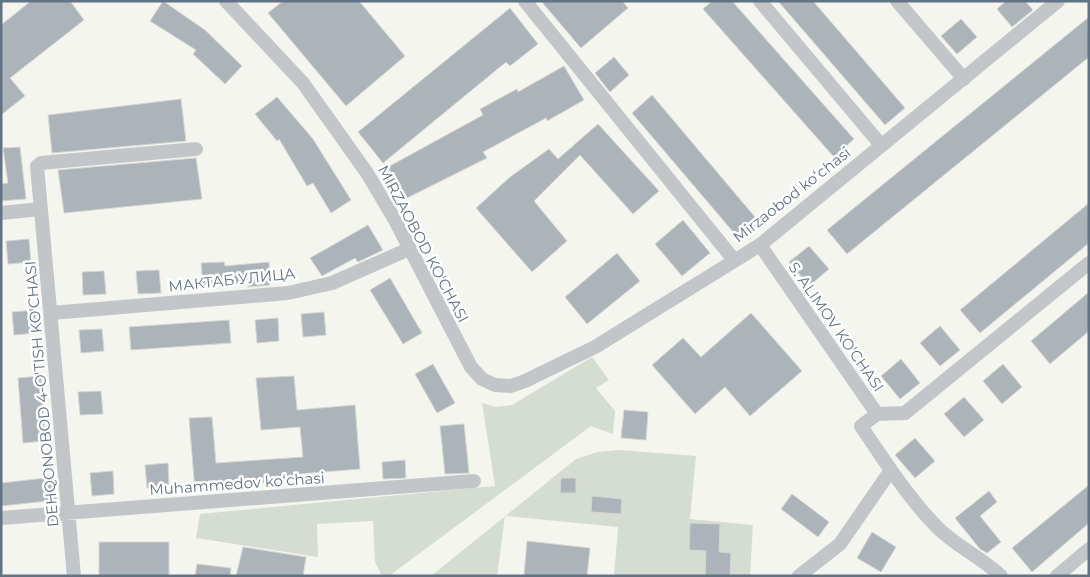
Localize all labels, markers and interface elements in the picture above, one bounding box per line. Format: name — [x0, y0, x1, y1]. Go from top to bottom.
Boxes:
street label: Mirzaobod koʻchasi — [729, 143, 854, 246]
street label: MIRZAOBOD KO'CHASI — [374, 162, 473, 326]
street label: S. ALIMOV KO'CHASI — [784, 258, 888, 395]
street label: DEHQONOBOD 4-O'TISH KO'CHASI — [20, 260, 63, 528]
street label: МАКТАБ УЛИЦА — [168, 263, 296, 296]
street label: Muhammedov koʻchasi — [149, 468, 325, 499]

